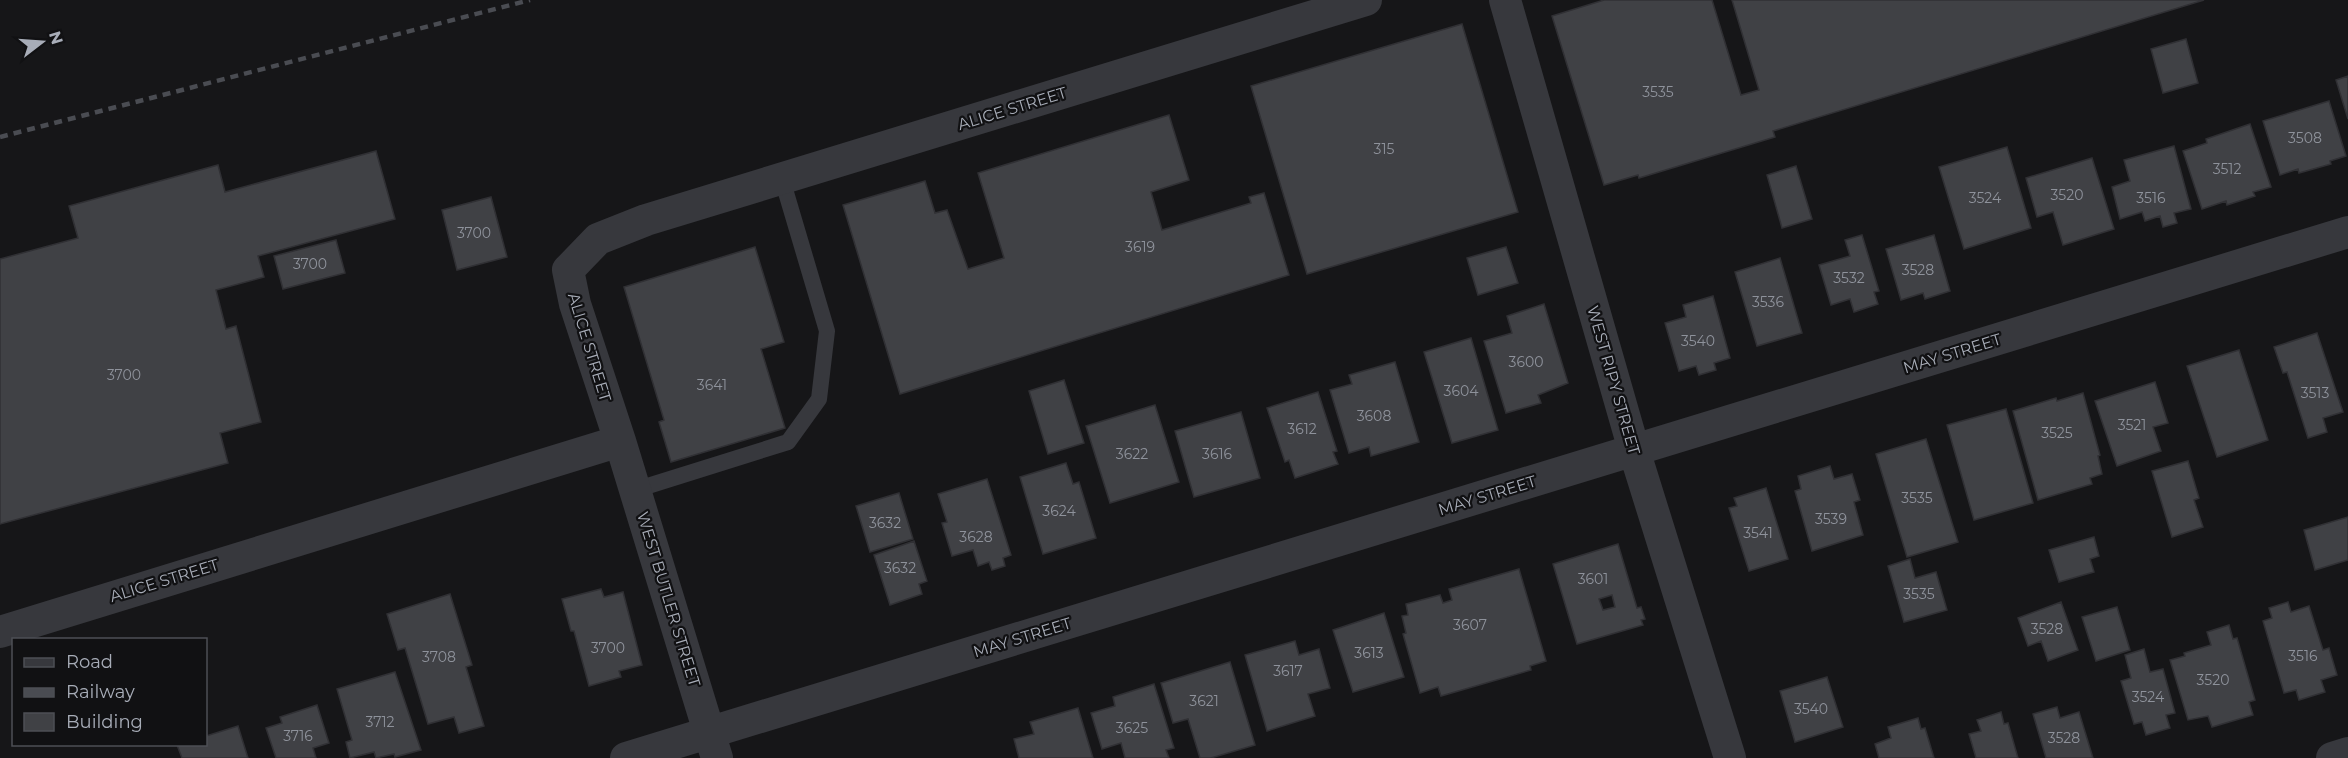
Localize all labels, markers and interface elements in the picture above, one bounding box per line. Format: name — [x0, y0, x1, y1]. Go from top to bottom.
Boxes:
north arrow — [12, 12, 72, 72]
text: N — [45, 29, 67, 47]
street label: ALICE STREET — [955, 83, 1070, 134]
house number: 3535 — [1642, 83, 1674, 101]
house number: 3508 — [2288, 129, 2322, 147]
house number: 315 — [1374, 140, 1395, 158]
house number: 3512 — [2213, 160, 2241, 178]
house number: 3520 — [2051, 186, 2083, 204]
house number: 3524 — [1969, 189, 2002, 207]
house number: 3516 — [2136, 189, 2166, 207]
house number: 3700 — [457, 224, 491, 242]
house number: 3619 — [1125, 238, 1155, 256]
house number: 3700 — [293, 255, 327, 273]
house number: 3528 — [1902, 261, 1934, 279]
house number: 3532 — [1833, 269, 1865, 287]
street label: ALICE STREET — [564, 290, 615, 405]
house number: 3536 — [1752, 293, 1784, 311]
street label: WEST RIPY STREET — [1583, 303, 1644, 458]
street label: MAY STREET — [1901, 329, 2004, 377]
house number: 3540 — [1681, 332, 1715, 350]
house number: 3600 — [1509, 353, 1543, 371]
house number: 3700 — [107, 366, 141, 384]
house number: 3641 — [697, 376, 727, 394]
house number: 3604 — [1444, 382, 1479, 400]
house number: 3513 — [2301, 384, 2329, 402]
house number: 3608 — [1357, 407, 1391, 425]
house number: 3521 — [2118, 416, 2146, 434]
house number: 3612 — [1287, 420, 1317, 438]
house number: 3525 — [2041, 424, 2073, 442]
house number: 3622 — [1116, 445, 1148, 463]
house number: 3616 — [1202, 445, 1232, 463]
street label: MAY STREET — [1436, 471, 1539, 519]
house number: 3535 — [1901, 489, 1933, 507]
house number: 3624 — [1042, 502, 1076, 520]
street label: WEST BUTLER STREET — [633, 509, 704, 690]
house number: 3539 — [1815, 510, 1847, 528]
house number: 3632 — [869, 514, 901, 532]
house number: 3541 — [1743, 524, 1773, 542]
house number: 3628 — [959, 528, 993, 546]
street label: ALICE STREET — [107, 555, 222, 606]
house number: 3632 — [884, 559, 916, 577]
house number: 3601 — [1578, 570, 1608, 588]
house number: 3535 — [1903, 585, 1935, 603]
street label: MAY STREET — [971, 613, 1074, 661]
house number: 3607 — [1453, 616, 1487, 634]
house number: 3528 — [2031, 620, 2063, 638]
legend — [12, 638, 207, 746]
house number: 3700 — [591, 639, 625, 657]
house number: 3613 — [1354, 644, 1384, 662]
house number: 3516 — [2288, 647, 2318, 665]
house number: 3708 — [422, 648, 456, 666]
text: Road — [66, 651, 113, 673]
house number: 3617 — [1273, 662, 1303, 680]
house number: 3520 — [2197, 671, 2229, 689]
text: Railway — [66, 681, 135, 703]
house number: 3524 — [2132, 688, 2165, 706]
house number: 3621 — [1189, 692, 1219, 710]
house number: 3540 — [1794, 700, 1828, 718]
text: Building — [66, 711, 143, 733]
house number: 3712 — [365, 713, 395, 731]
house number: 3625 — [1116, 719, 1148, 737]
house number: 3716 — [283, 727, 313, 745]
house number: 3528 — [2048, 729, 2080, 747]

